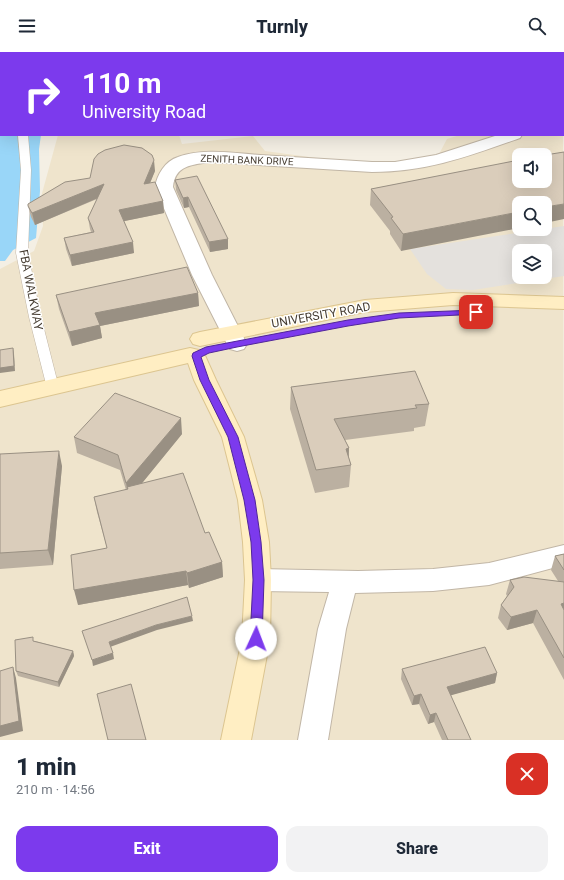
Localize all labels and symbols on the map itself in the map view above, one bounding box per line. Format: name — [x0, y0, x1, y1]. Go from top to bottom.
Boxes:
street label: ZENITH BANK DRIVE — [200, 153, 294, 167]
street label: FBA WALKWAY — [16, 248, 46, 332]
pin — [459, 295, 493, 329]
street label: UNIVERSITY ROAD — [270, 299, 372, 331]
position arrow — [235, 618, 277, 660]

